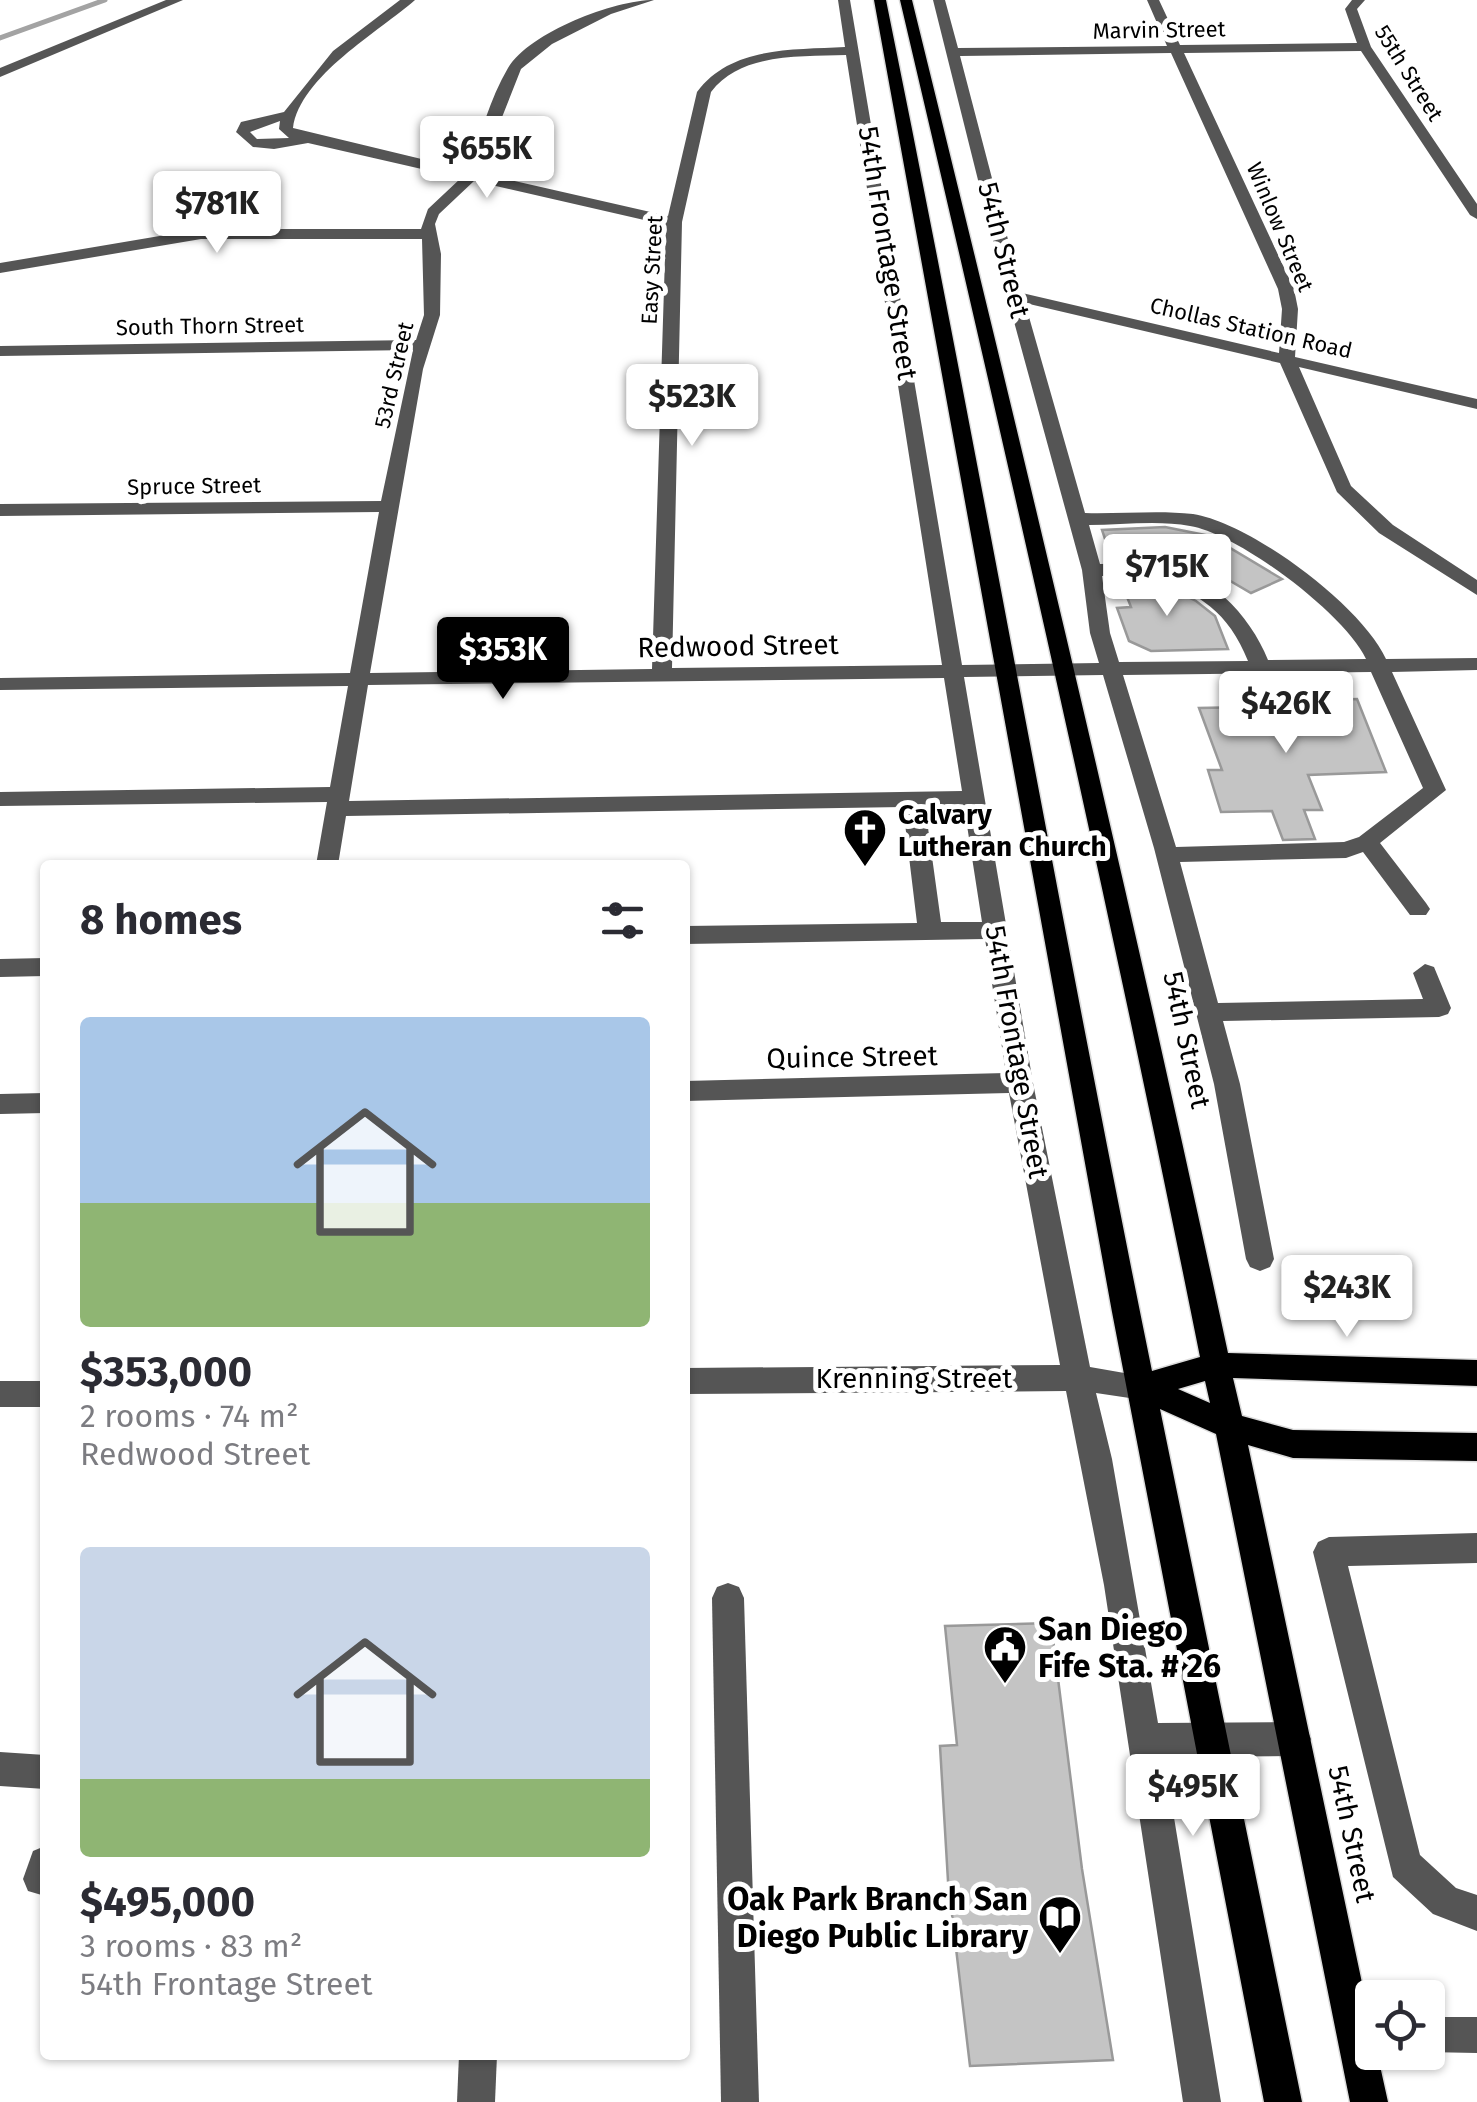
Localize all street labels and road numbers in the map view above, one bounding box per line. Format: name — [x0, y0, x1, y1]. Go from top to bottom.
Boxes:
street label: Marvin Street — [1092, 15, 1226, 45]
street label: 55th Street — [1369, 20, 1449, 126]
street label: 54th Frontage Street — [852, 124, 924, 383]
street label: Winlow Street — [1241, 158, 1319, 296]
street label: 54th Street — [971, 179, 1037, 322]
street label: Easy Street — [636, 215, 668, 325]
street label: Chollas Station Road — [1147, 292, 1355, 364]
street label: South Thorn Street — [116, 311, 304, 341]
street label: 53rd Street — [369, 319, 419, 431]
street label: Spruce Street — [127, 471, 261, 501]
street label: Redwood Street — [637, 628, 840, 664]
street label: 54th Frontage Street — [979, 923, 1056, 1182]
street label: 54th Street — [1156, 969, 1218, 1112]
street label: Quince Street — [766, 1039, 939, 1075]
street label: Krenning Street — [816, 1362, 1013, 1395]
street label: 54th Street — [1321, 1763, 1383, 1906]

